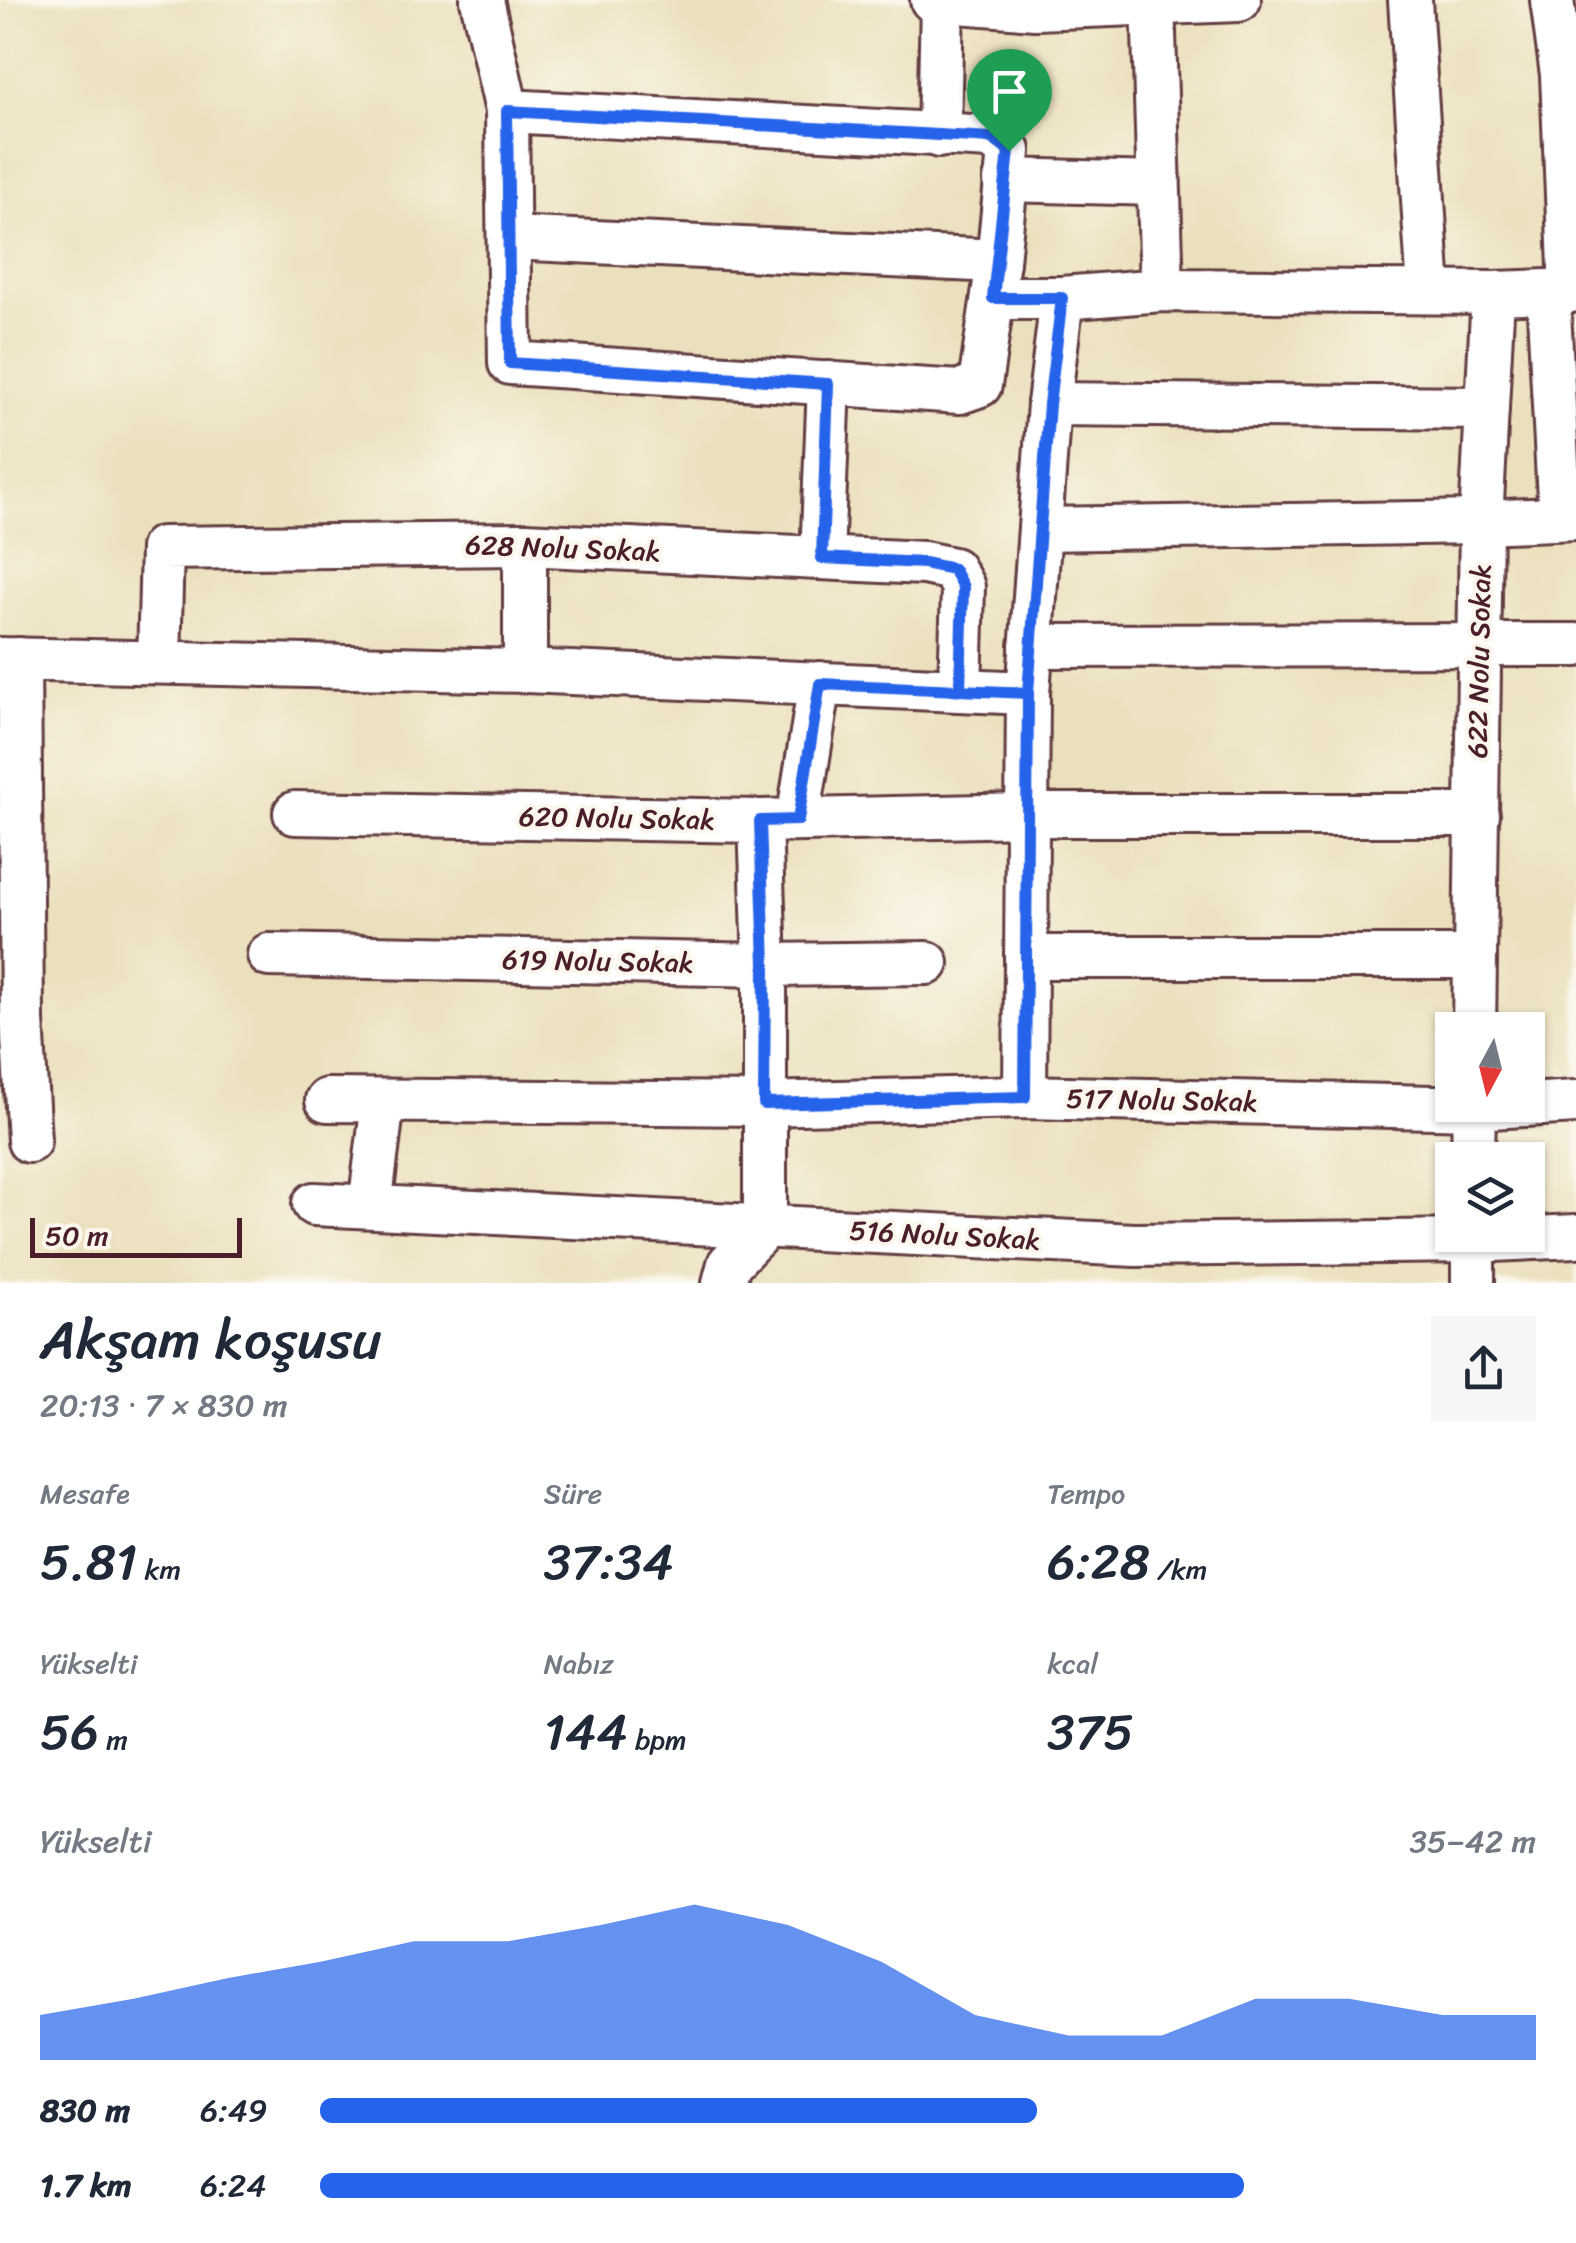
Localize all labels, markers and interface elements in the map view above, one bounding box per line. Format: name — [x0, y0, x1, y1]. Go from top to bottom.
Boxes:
pin — [967, 49, 1052, 152]
icon: arrive — [982, 64, 1037, 119]
street label: 628 Nolu Sokak — [465, 520, 661, 576]
street label: 622 Nolu Sokak — [1453, 563, 1505, 759]
street label: 620 Nolu Sokak — [519, 792, 715, 844]
street label: 619 Nolu Sokak — [502, 935, 694, 987]
north arrow — [1435, 1012, 1545, 1122]
map controls — [1435, 1012, 1545, 1252]
street label: 517 Nolu Sokak — [1066, 1074, 1258, 1126]
button: layers — [1435, 1142, 1545, 1252]
street label: 516 Nolu Sokak — [848, 1206, 1042, 1264]
text: 50 m — [45, 1211, 109, 1260]
scale bar — [30, 1213, 242, 1258]
text: Akşam koşusu — [40, 1291, 381, 1388]
button: share — [1431, 1316, 1536, 1421]
text: 20:13 · 7 × 830 m — [40, 1377, 288, 1434]
text: Mesafe — [40, 1469, 130, 1518]
text: Süre — [544, 1469, 602, 1518]
text: Tempo — [1047, 1469, 1125, 1518]
text: 5.81 — [40, 1518, 137, 1607]
text: 37:34 — [544, 1518, 673, 1607]
text: 6:28 — [1047, 1518, 1150, 1607]
text: km — [137, 1545, 181, 1594]
text: /km — [1150, 1545, 1207, 1594]
text: Yükselti — [40, 1639, 138, 1688]
text: Nabız — [544, 1639, 614, 1688]
text: kcal — [1047, 1639, 1098, 1688]
text: 56 — [40, 1688, 99, 1777]
text: 144 — [544, 1688, 628, 1777]
text: 375 — [1047, 1688, 1134, 1777]
text: m — [99, 1715, 128, 1764]
text: bpm — [628, 1715, 687, 1764]
text: Yükselti — [40, 1813, 152, 1870]
text: 35–42 m — [1409, 1813, 1536, 1870]
text: 830 m — [40, 2082, 130, 2139]
text: 6:49 — [200, 2082, 268, 2139]
text: 1.7 km — [40, 2157, 132, 2214]
text: 6:24 — [200, 2157, 266, 2214]

